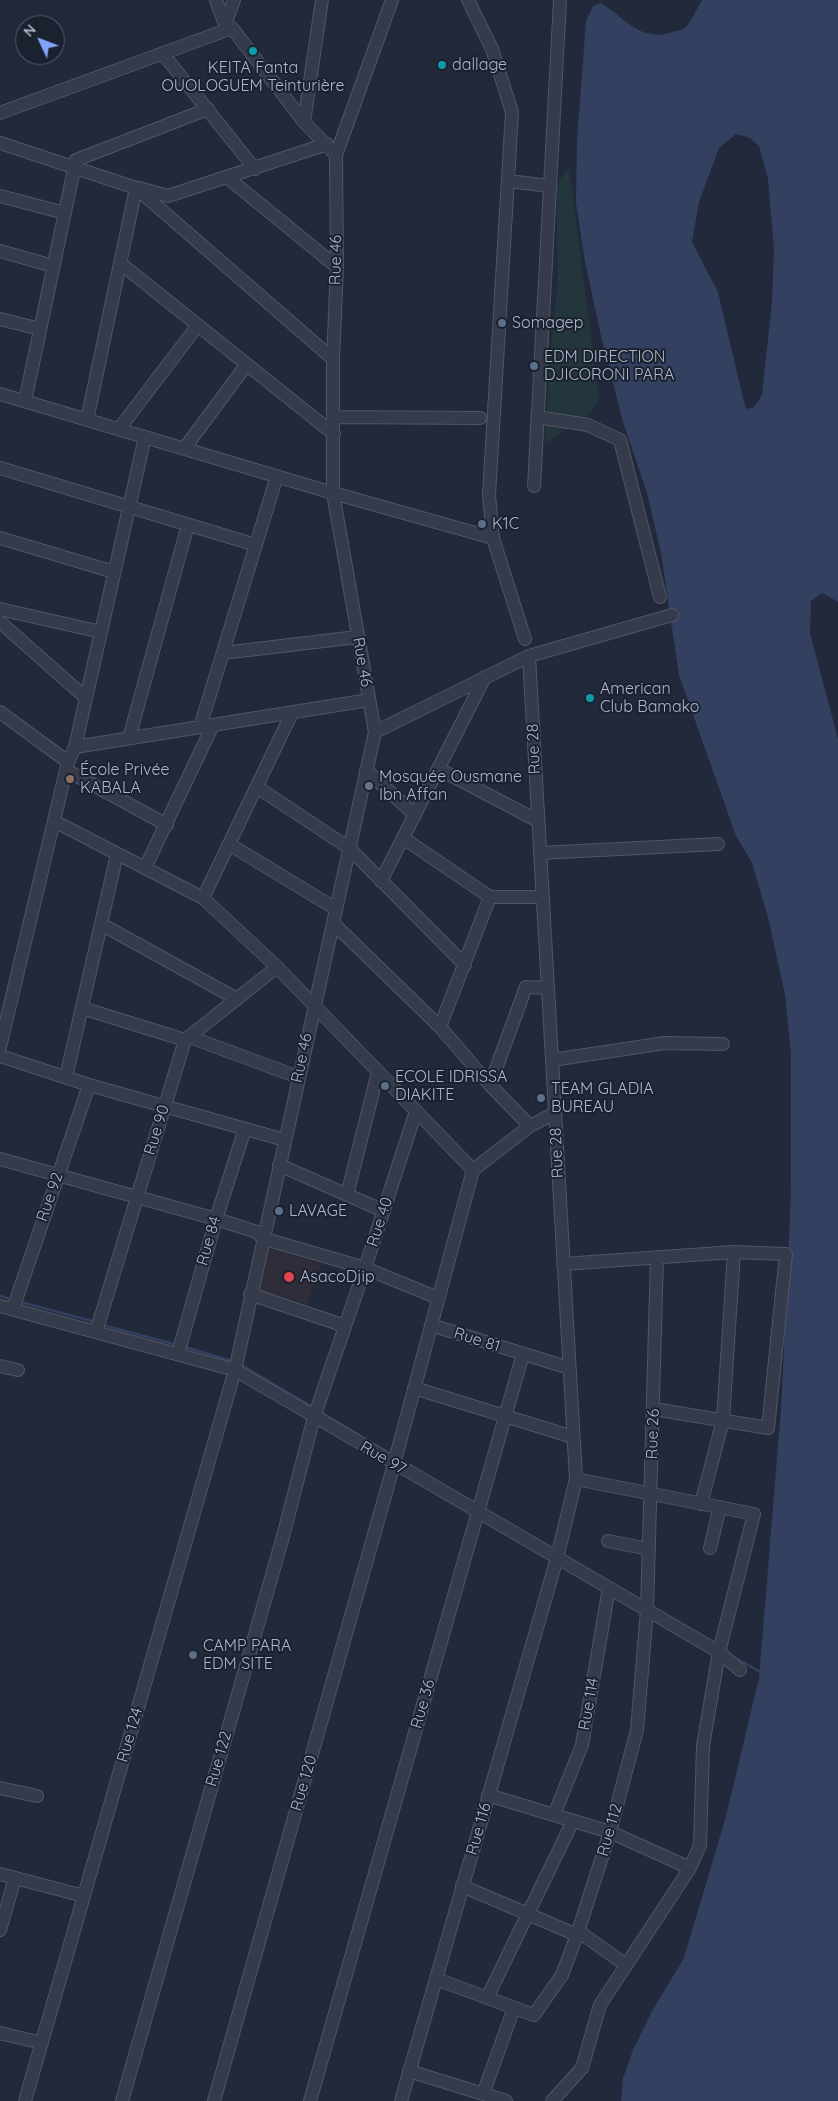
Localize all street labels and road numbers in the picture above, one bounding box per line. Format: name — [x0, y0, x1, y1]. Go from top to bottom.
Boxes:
street label: Rue 46 — [326, 235, 346, 285]
street label: Rue 46 — [348, 636, 376, 688]
street label: Rue 28 — [523, 723, 545, 775]
street label: Rue 46 — [287, 1031, 317, 1085]
street label: Rue 90 — [140, 1103, 174, 1157]
street label: Rue 28 — [546, 1127, 568, 1179]
street label: Rue 92 — [33, 1170, 67, 1224]
street label: Rue 40 — [363, 1195, 397, 1249]
street label: Rue 84 — [193, 1214, 225, 1268]
street label: Rue 81 — [451, 1324, 503, 1356]
street label: Rue 26 — [643, 1408, 663, 1460]
street label: Rue 97 — [357, 1437, 409, 1479]
street label: Rue 114 — [575, 1676, 603, 1732]
street label: Rue 36 — [407, 1677, 439, 1731]
street label: Rue 124 — [113, 1705, 147, 1765]
street label: Rue 122 — [202, 1729, 236, 1789]
street label: Rue 120 — [287, 1753, 321, 1813]
street label: Rue 116 — [462, 1801, 496, 1857]
street label: Rue 112 — [593, 1802, 627, 1858]

